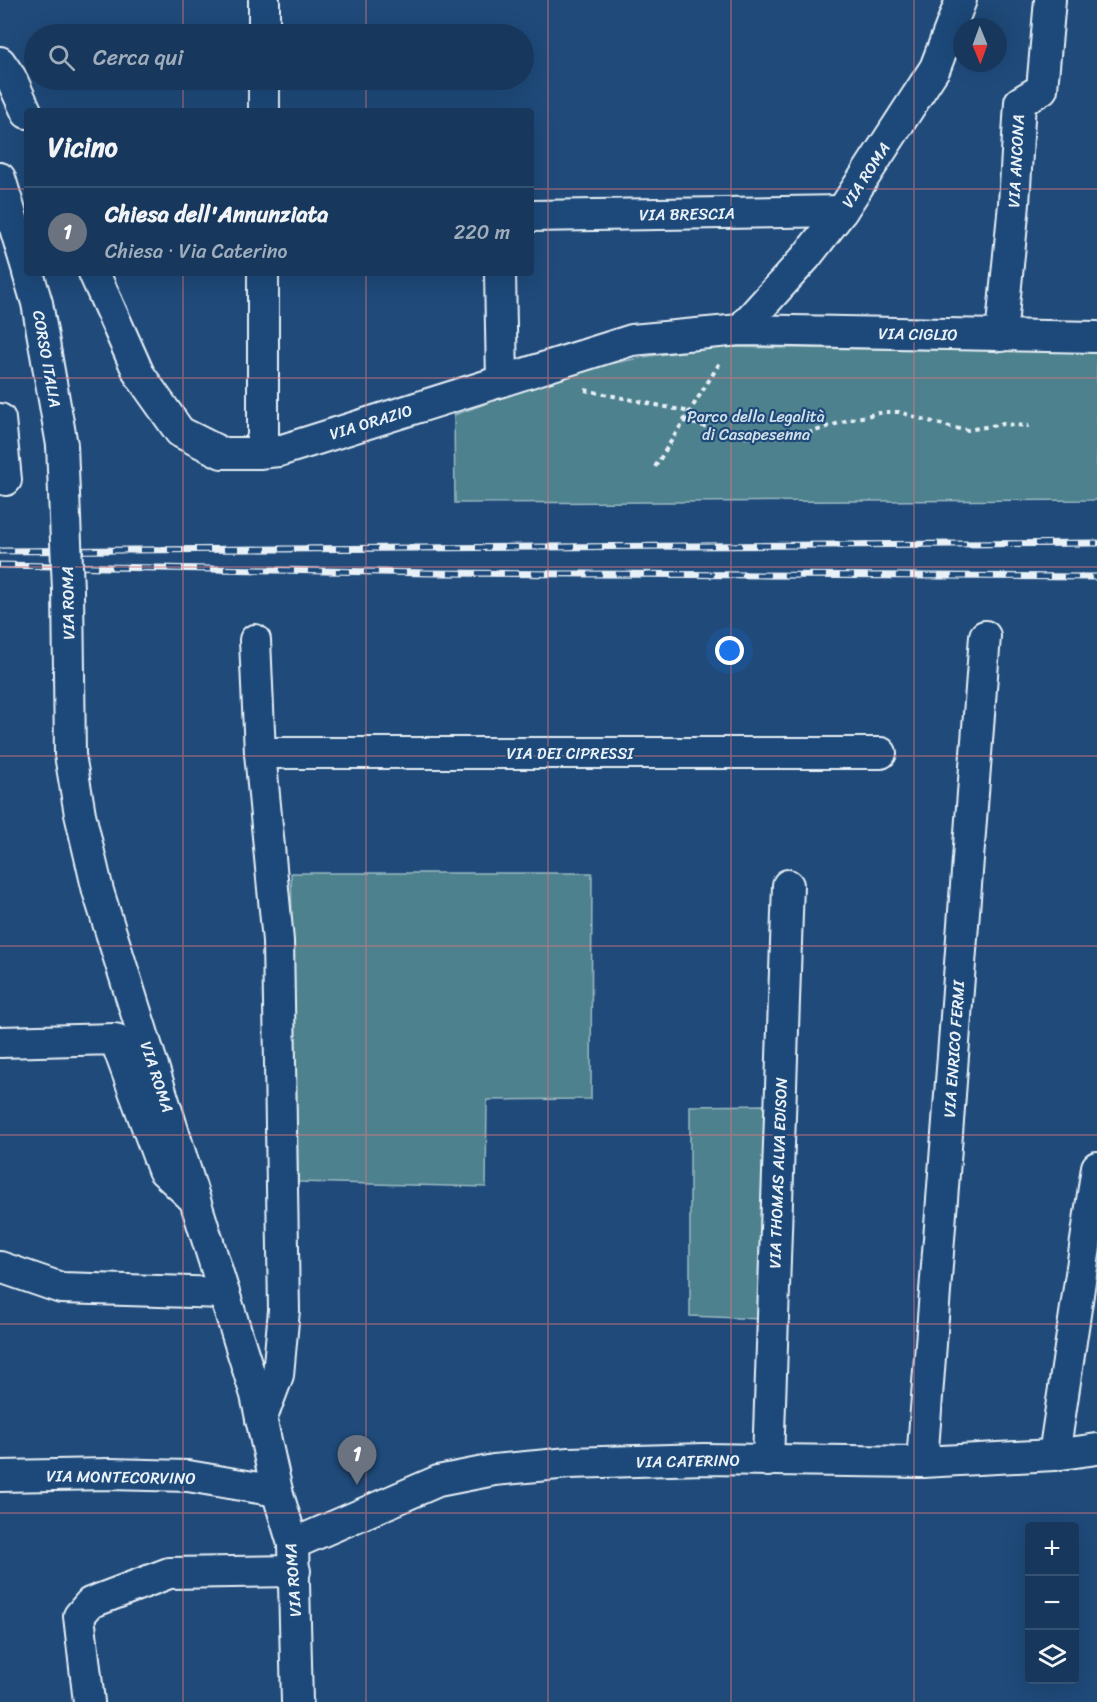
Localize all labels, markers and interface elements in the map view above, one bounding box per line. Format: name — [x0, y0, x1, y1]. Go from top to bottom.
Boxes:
north arrow — [953, 18, 1007, 72]
search box — [24, 24, 534, 90]
text: Cerca qui — [93, 38, 183, 77]
icon: search — [45, 41, 78, 74]
street label: VIA ANCONA — [999, 114, 1033, 208]
text: Vicino — [48, 124, 118, 170]
street label: VIA ROMA — [834, 136, 898, 214]
text: Chiesa dell'Annunziata — [105, 195, 328, 234]
street label: VIA BRESCIA — [639, 199, 735, 229]
text: 1 — [63, 215, 72, 250]
text: 220 m — [454, 215, 510, 250]
text: Chiesa · Via Caterino — [105, 234, 287, 269]
street label: CORSO ITALIA — [24, 308, 70, 410]
street label: VIA CIGLIO — [878, 319, 958, 349]
street label: VIA ORAZIO — [326, 396, 416, 448]
park label: Parco della Legalità di Casapesenna — [687, 402, 825, 449]
street label: VIA ROMA — [53, 566, 83, 640]
your location — [715, 636, 744, 665]
street label: VIA DEI CIPRESSI — [506, 739, 635, 768]
street label: VIA ENRICO FERMI — [935, 978, 973, 1119]
street label: VIA ROMA — [132, 1037, 182, 1117]
street label: VIA THOMAS ALVA EDISON — [760, 1077, 796, 1269]
pin: 1 — [338, 1436, 376, 1485]
street label: VIA CATERINO — [636, 1446, 740, 1476]
street label: VIA MONTECORVINO — [46, 1461, 196, 1493]
map controls — [1025, 1522, 1079, 1684]
button: + — [1025, 1522, 1079, 1576]
street label: VIA ROMA — [276, 1542, 310, 1618]
button: − — [1025, 1576, 1079, 1630]
button: layers — [1025, 1630, 1079, 1684]

